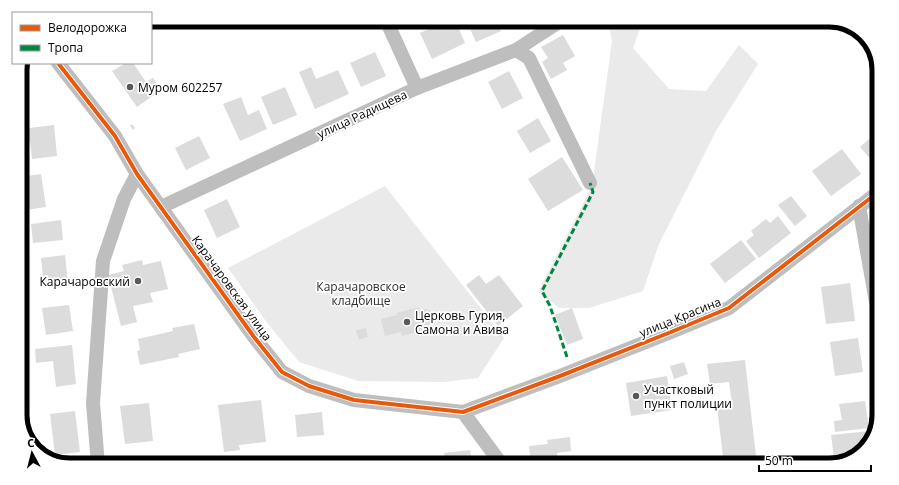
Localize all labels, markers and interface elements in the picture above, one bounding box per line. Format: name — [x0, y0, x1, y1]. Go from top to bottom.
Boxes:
legend — [12, 12, 152, 64]
text: Велодорожка — [48, 19, 127, 36]
text: Тропа — [48, 39, 83, 56]
place label: Муром 602257 — [138, 79, 223, 96]
marker: Муром 602257 — [125, 82, 135, 92]
street label: улица Радищева — [314, 86, 410, 142]
street label: Карачаровская улица — [188, 232, 276, 344]
place label: Карачаровский — [39, 273, 130, 290]
marker: Карачаровский — [133, 276, 143, 286]
park label: Карачаровское кладбище — [316, 278, 406, 309]
street label: улица Красина — [637, 293, 723, 341]
place label: Церковь Гурия, Самона и Авива — [415, 307, 509, 338]
marker: Церковь Гурия, Самона и Авива — [402, 317, 412, 327]
place label: Участковый пункт полиции — [644, 381, 732, 412]
marker: Участковый пункт полиции — [631, 391, 641, 401]
north arrow — [12, 433, 52, 473]
text: С — [26, 435, 35, 450]
scale bar — [759, 447, 871, 473]
text: 50 m — [765, 452, 793, 469]

